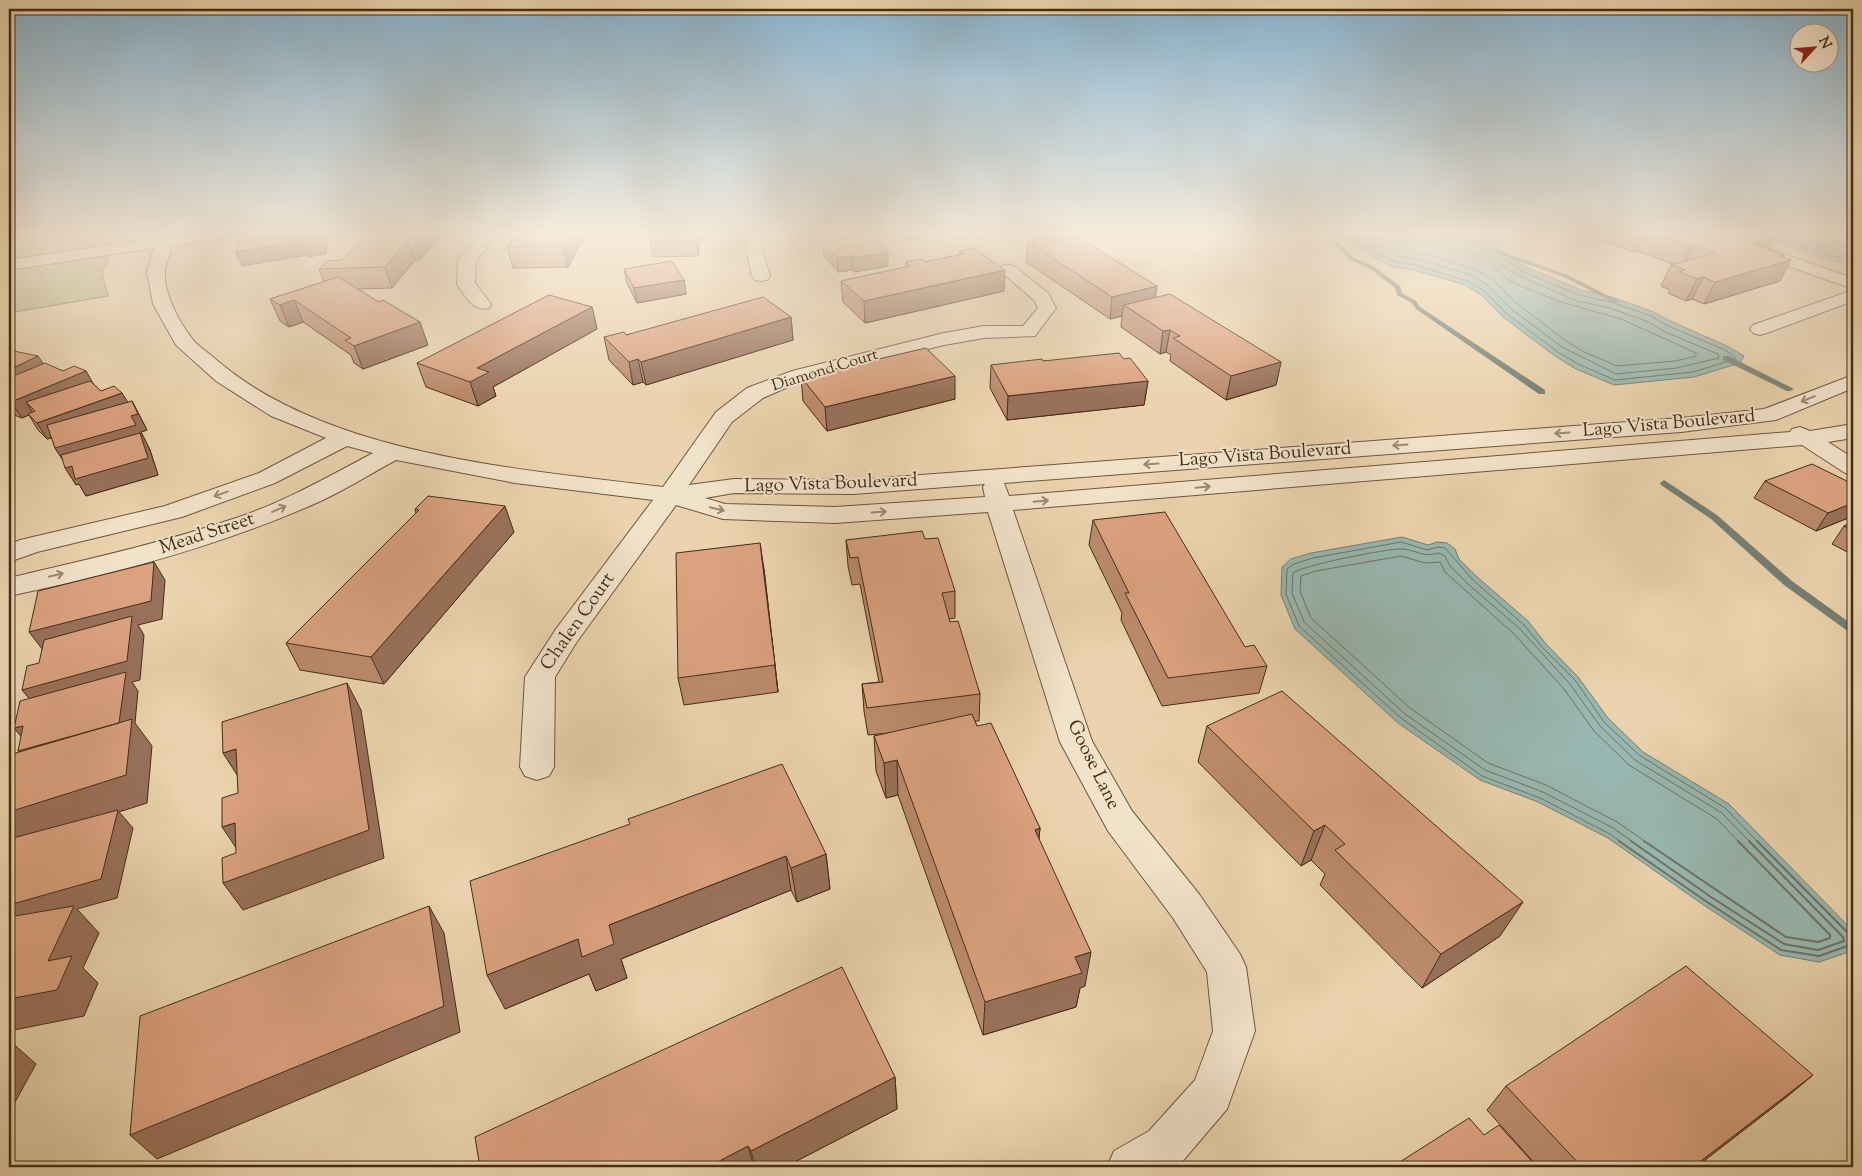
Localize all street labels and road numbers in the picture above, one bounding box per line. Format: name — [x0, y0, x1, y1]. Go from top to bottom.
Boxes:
street label: Diamond Court — [769, 344, 881, 398]
street label: Lago Vista Boulevard — [1582, 403, 1757, 445]
street label: Lago Vista Boulevard — [1178, 435, 1353, 475]
street label: Lago Vista Boulevard — [744, 467, 918, 501]
street label: Mead Street — [156, 506, 258, 562]
street label: Chalen Court — [534, 567, 622, 677]
street label: Goose Lane — [1060, 716, 1126, 815]

